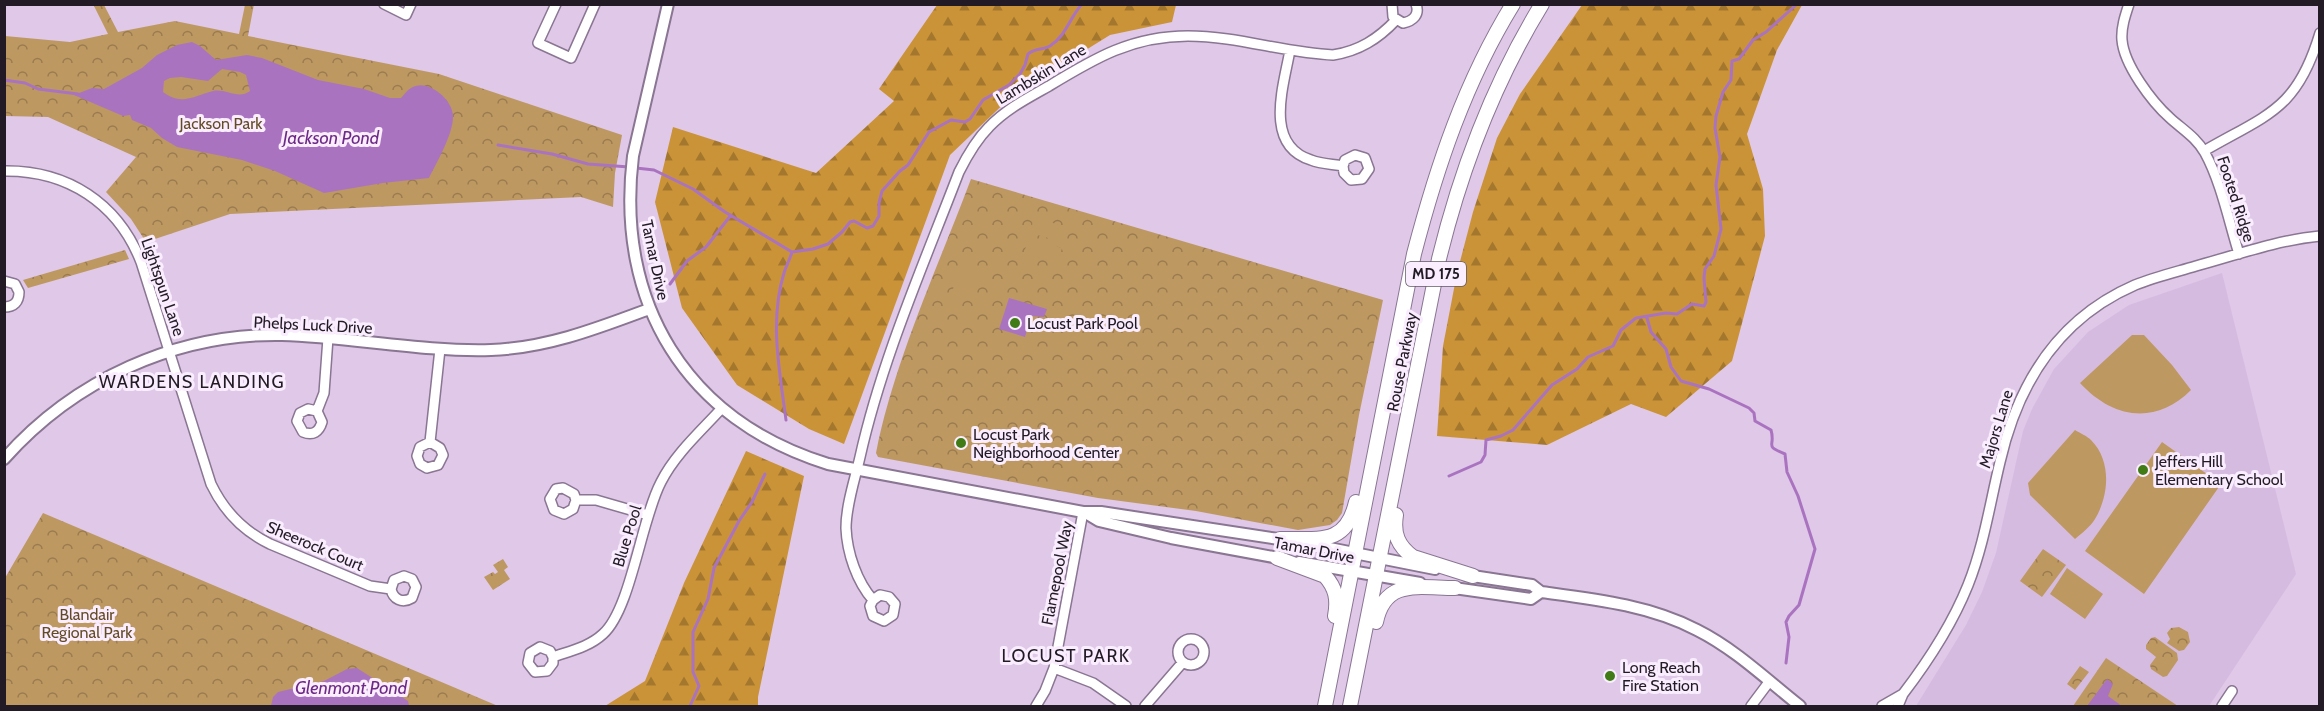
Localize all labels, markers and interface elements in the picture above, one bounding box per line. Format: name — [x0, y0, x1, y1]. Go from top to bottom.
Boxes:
street label: Lambskin Lane — [993, 40, 1089, 108]
park label: Jackson Park — [179, 114, 263, 133]
water label: Jackson Pond — [281, 127, 380, 149]
street label: Footed Ridge — [2213, 154, 2259, 244]
street label: Tamar Drive — [637, 218, 673, 302]
street label: Lightspun Lane — [137, 235, 189, 339]
road number: MD 175 — [1406, 262, 1466, 286]
street label: Rouse Parkway — [1383, 311, 1421, 413]
street label: Phelps Luck Drive — [253, 312, 373, 338]
place label: Locust Park Pool — [1027, 314, 1138, 333]
marker: Locust Park Pool — [1008, 316, 1022, 330]
district label: WARDENS LANDING — [99, 371, 285, 393]
street label: Majors Lane — [1975, 388, 2017, 470]
place label: Locust Park Neighborhood Center — [973, 425, 1120, 462]
marker: Locust Park Neighborhood Center — [954, 436, 968, 450]
place label: Jeffers Hill Elementary School — [2154, 452, 2283, 489]
marker: Jeffers Hill Elementary School — [2136, 463, 2150, 477]
street label: Blue Pool — [609, 503, 645, 569]
street label: Sheerock Court — [264, 517, 367, 575]
street label: Flamepool Way — [1038, 519, 1076, 627]
street label: Tamar Drive — [1272, 533, 1356, 567]
park label: Blandair Regional Park — [42, 605, 133, 642]
district label: LOCUST PARK — [1002, 645, 1130, 667]
place label: Long Reach Fire Station — [1622, 658, 1700, 695]
marker: Long Reach Fire Station — [1603, 669, 1617, 683]
water label: Glenmont Pond — [295, 677, 408, 699]

